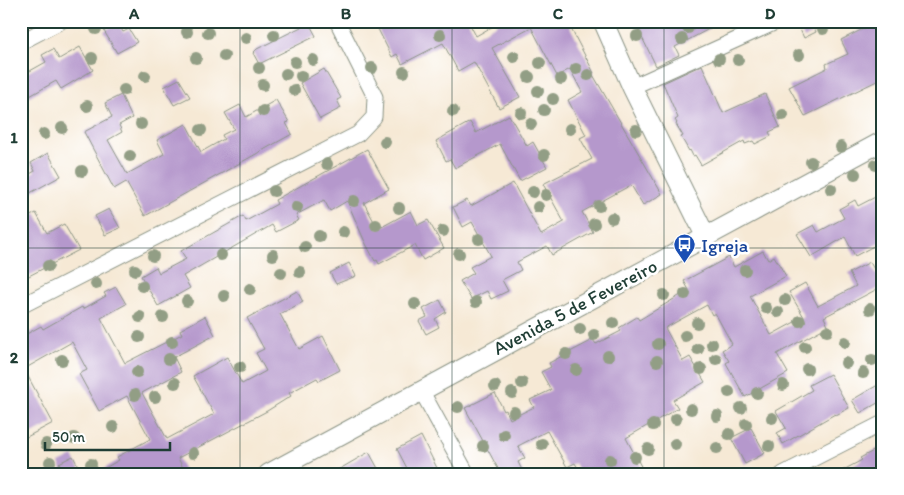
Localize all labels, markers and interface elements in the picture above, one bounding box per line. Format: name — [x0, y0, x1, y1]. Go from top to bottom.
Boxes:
text: A — [128, 4, 140, 23]
text: B — [341, 4, 352, 23]
text: C — [553, 4, 564, 23]
text: D — [765, 4, 776, 23]
text: 1 — [10, 128, 18, 147]
bus stop icon: Igreja — [673, 233, 697, 264]
place label: Igreja — [701, 234, 748, 257]
street label: Avenida 5 de Fevereiro — [489, 254, 661, 360]
text: 2 — [10, 348, 19, 367]
scale bar — [45, 420, 170, 452]
text: 50 m — [52, 428, 85, 446]

